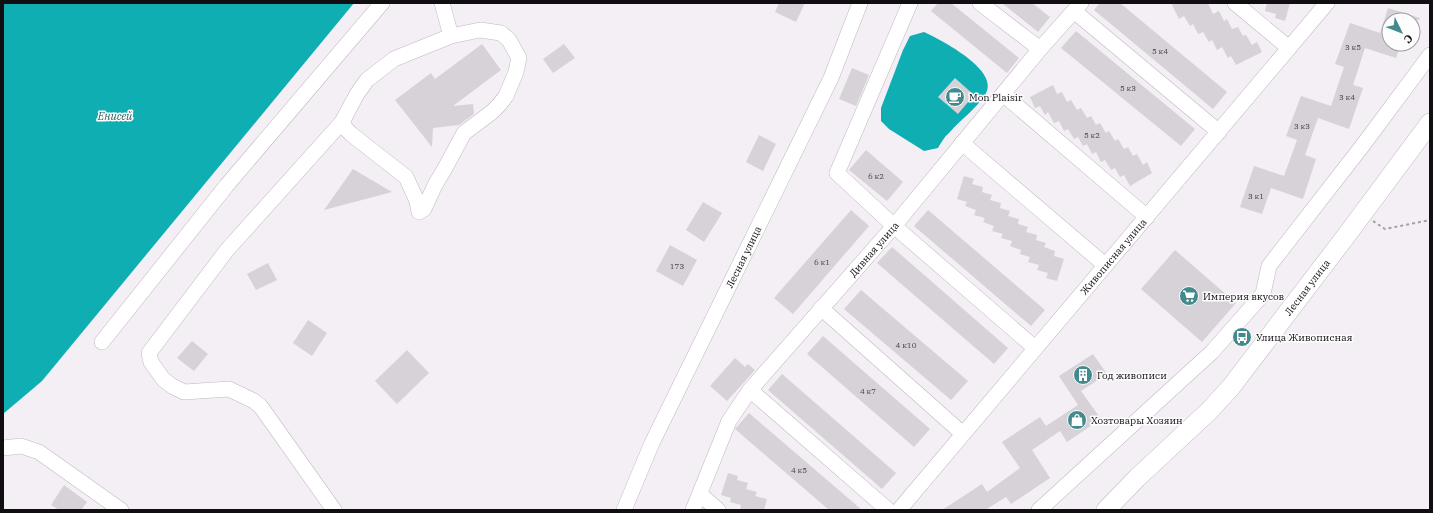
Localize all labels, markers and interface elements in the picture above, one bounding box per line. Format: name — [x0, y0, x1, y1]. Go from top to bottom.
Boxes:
north arrow — [1381, 12, 1421, 52]
text: С — [1401, 31, 1416, 46]
house number: 3 к5 — [1345, 42, 1361, 52]
house number: 5 к4 — [1152, 46, 1168, 56]
house number: 5 к3 — [1120, 83, 1136, 93]
cafe icon: Mon Plaisir — [944, 86, 966, 108]
place label: Mon Plaisir — [969, 91, 1023, 104]
house number: 3 к4 — [1339, 92, 1355, 102]
water label: Енисей — [97, 109, 133, 123]
house number: 3 к3 — [1294, 121, 1310, 131]
house number: 5 к2 — [1084, 130, 1100, 140]
house number: 6 к2 — [868, 171, 884, 181]
house number: 3 к1 — [1248, 191, 1264, 201]
street label: Живописная улица — [1078, 215, 1150, 297]
street label: Дивная улица — [846, 219, 902, 280]
street label: Лесная улица — [723, 224, 765, 290]
street label: Лесная улица — [1282, 256, 1333, 318]
house number: 6 к1 — [814, 257, 830, 267]
house number: 173 — [670, 261, 684, 271]
supermarket icon: Империя вкусов — [1178, 285, 1200, 307]
place label: Империя вкусов — [1203, 290, 1285, 303]
bus stop icon: Улица Живописная — [1231, 326, 1253, 348]
place label: Улица Живописная — [1256, 331, 1353, 344]
house number: 4 к10 — [896, 340, 917, 350]
building icon: Год живописи — [1072, 364, 1094, 386]
place label: Год живописи — [1097, 369, 1167, 382]
house number: 4 к7 — [860, 386, 876, 396]
shop icon: Хозтовары Хозяин — [1066, 409, 1088, 431]
place label: Хозтовары Хозяин — [1091, 414, 1183, 427]
house number: 4 к5 — [791, 465, 807, 475]

